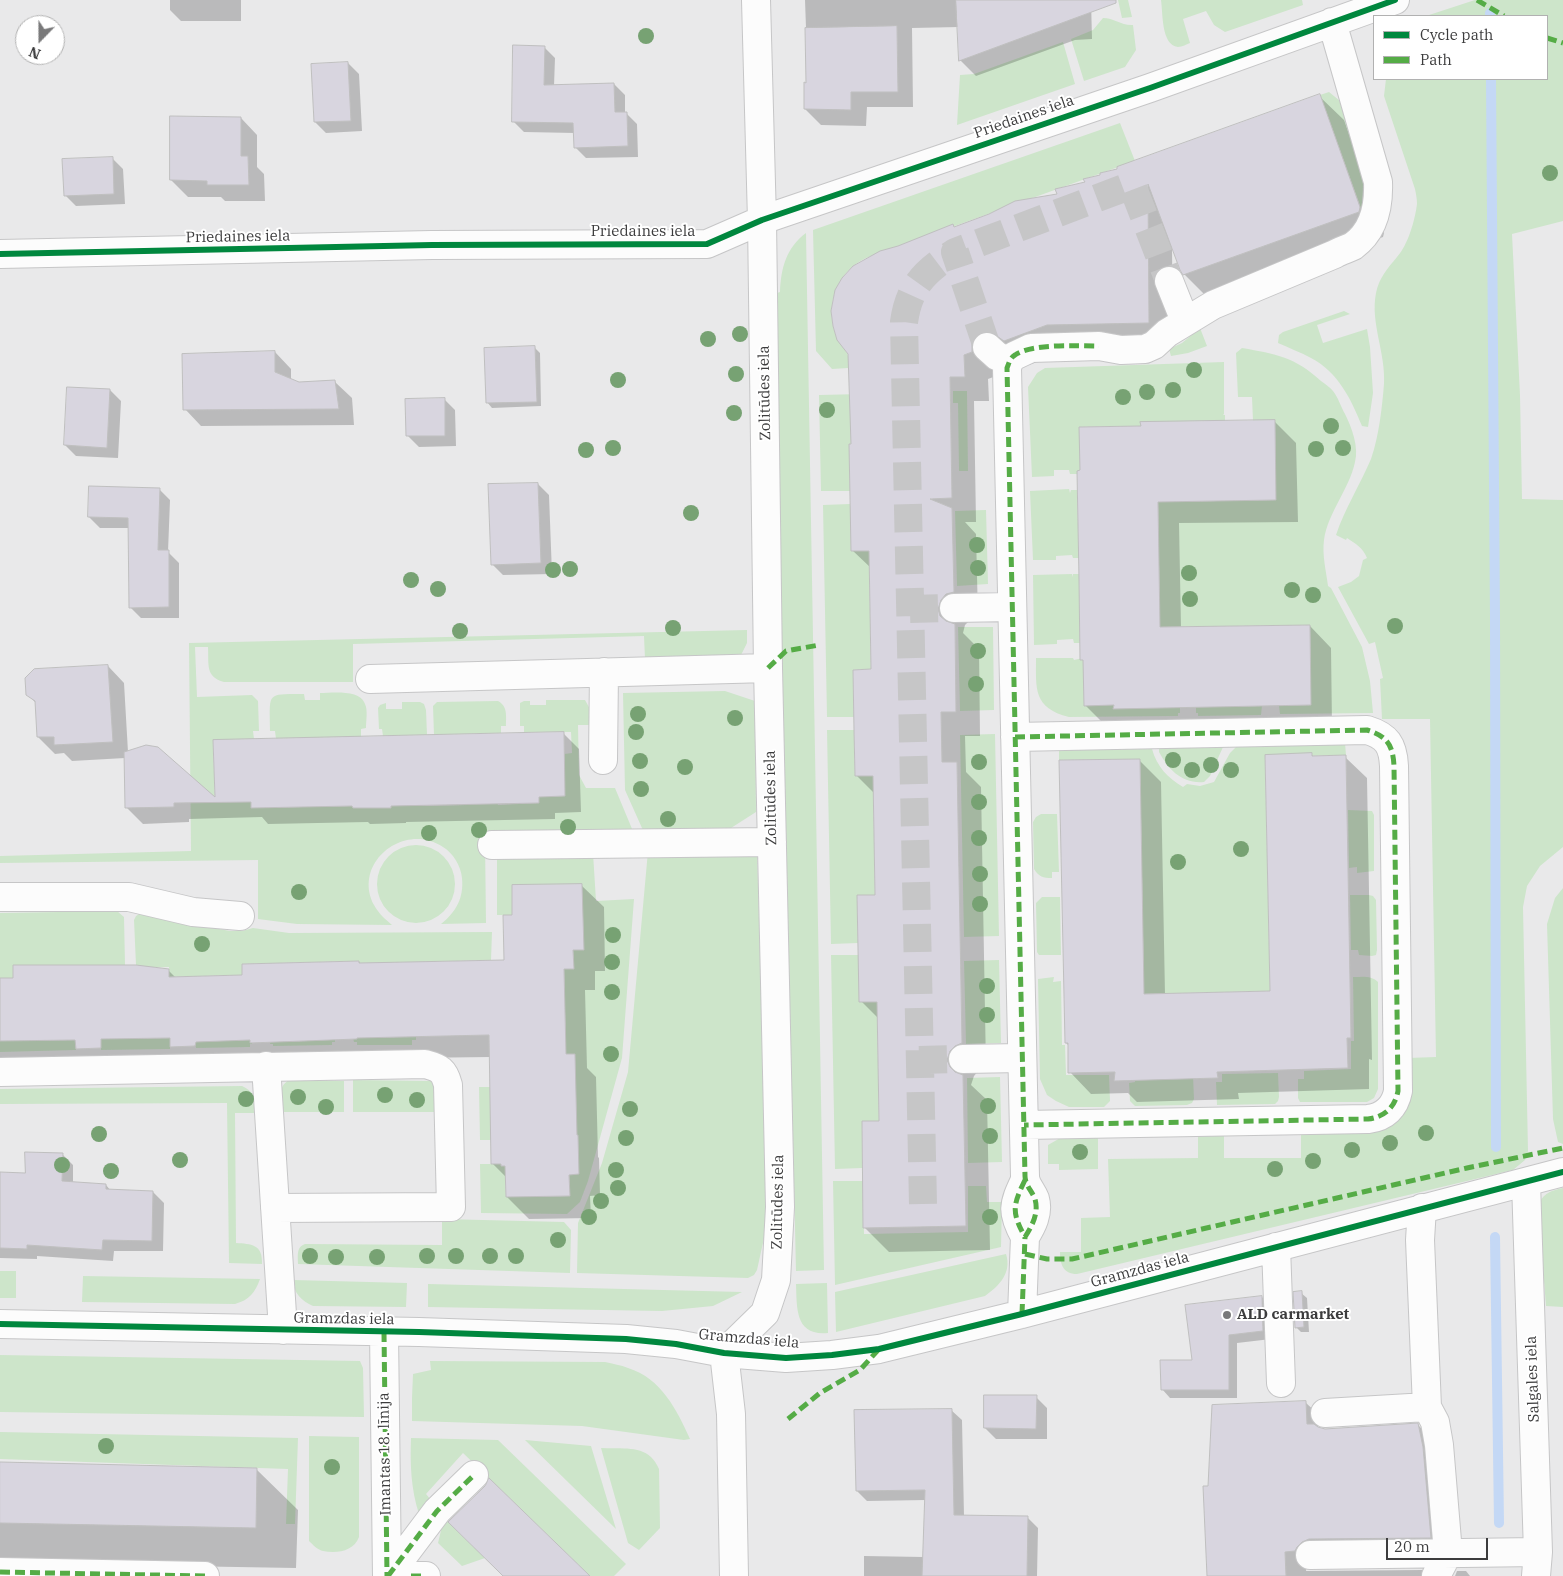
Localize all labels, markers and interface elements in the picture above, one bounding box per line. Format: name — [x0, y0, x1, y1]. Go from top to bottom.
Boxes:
north arrow — [15, 15, 65, 65]
legend — [1373, 15, 1548, 80]
text: Cycle path — [1420, 25, 1493, 44]
text: N — [26, 43, 43, 63]
text: Path — [1420, 50, 1452, 69]
street label: Priedaines iela — [972, 91, 1076, 143]
street label: Priedaines iela — [591, 223, 695, 241]
street label: Priedaines iela — [186, 227, 290, 247]
street label: Zolitūdes iela — [755, 345, 775, 441]
street label: Zolitūdes iela — [761, 750, 781, 846]
street label: Zolitūdes iela — [768, 1154, 788, 1250]
street label: Gramzdas iela — [1089, 1248, 1191, 1292]
place label: ALD carmarket — [1237, 1306, 1349, 1324]
street label: Gramzdas iela — [293, 1309, 395, 1329]
marker: ALD carmarket — [1221, 1309, 1233, 1321]
street label: Gramzdas iela — [698, 1326, 800, 1352]
street label: Salgales iela — [1522, 1335, 1544, 1423]
street label: Imantas 18. līnija — [375, 1392, 395, 1516]
scale bar — [1388, 1528, 1490, 1560]
text: 20 m — [1394, 1537, 1430, 1556]

